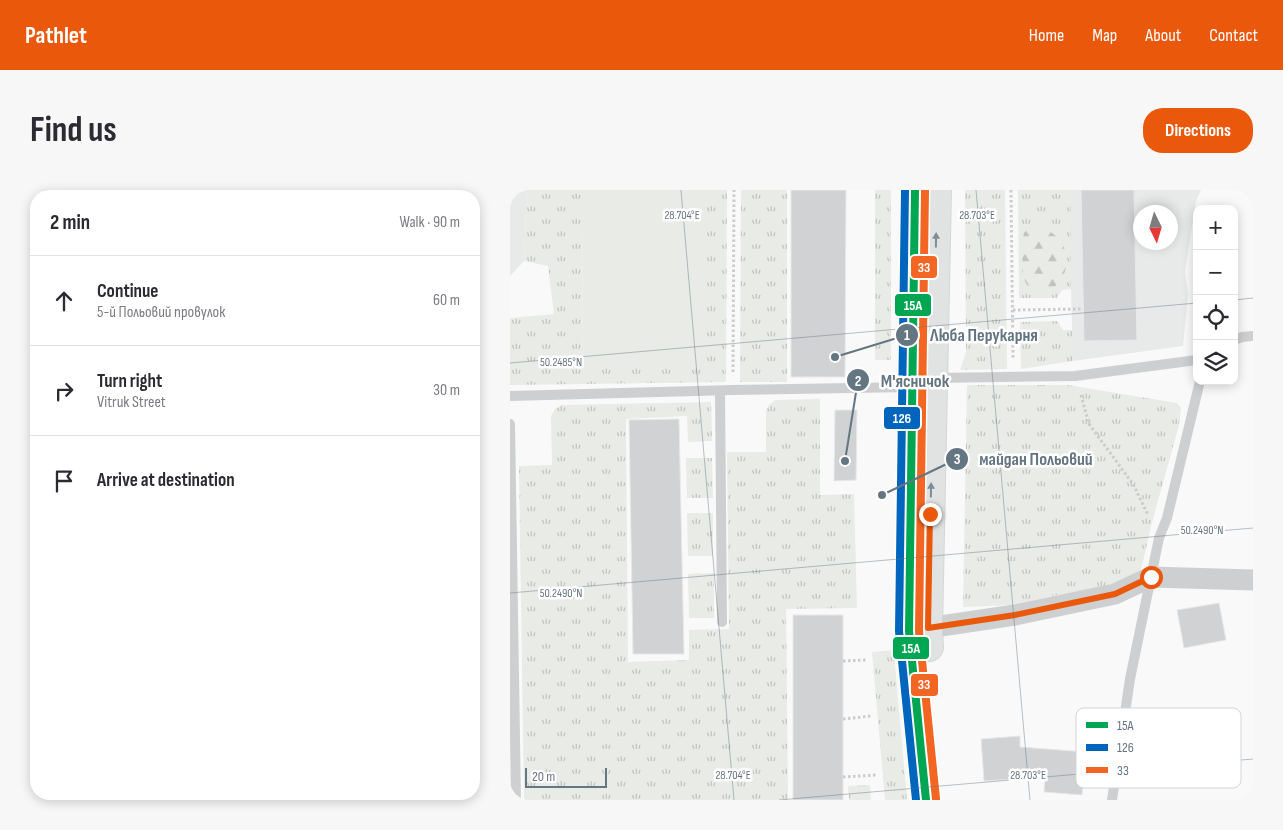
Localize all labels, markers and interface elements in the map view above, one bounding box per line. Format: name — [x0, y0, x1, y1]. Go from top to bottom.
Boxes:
text: Pathlet — [25, 21, 87, 50]
text: Home — [1029, 25, 1064, 46]
text: Map — [1092, 25, 1117, 46]
text: About — [1145, 25, 1181, 46]
text: Contact — [1209, 25, 1258, 46]
button: Directions — [1143, 108, 1253, 153]
text: Find us — [30, 109, 117, 152]
north arrow — [1133, 205, 1178, 250]
map controls — [1193, 205, 1238, 385]
button: + — [1193, 205, 1238, 250]
text: 28.704°E — [664, 208, 700, 223]
text: 28.703°E — [959, 208, 995, 223]
text: 2 min — [50, 210, 90, 235]
text: Walk · 90 m — [399, 213, 460, 232]
one-way arrow — [932, 231, 940, 247]
button: − — [1193, 250, 1238, 295]
line badge: 33 — [910, 255, 938, 279]
text: 33 — [918, 259, 930, 276]
text: Continue — [97, 280, 158, 303]
icon: ahead — [50, 287, 78, 315]
text: 60 m — [433, 291, 460, 310]
line badge: 15A — [894, 293, 932, 317]
button: locate — [1193, 295, 1238, 340]
text: 15A — [904, 297, 922, 314]
text: 5-й Польовий провулок — [97, 303, 225, 322]
callout: Люба Перукарня — [895, 319, 1047, 352]
text: Люба Перукарня — [929, 325, 1038, 346]
text: 1 — [904, 326, 910, 345]
button: layers — [1193, 340, 1238, 385]
text: 50.2485°N — [540, 355, 582, 370]
callout: М'ясничок — [846, 364, 959, 397]
text: Turn right — [97, 370, 162, 393]
text: М'ясничок — [881, 371, 950, 392]
text: 2 — [855, 372, 861, 391]
icon: right — [50, 377, 78, 405]
text: 30 m — [433, 381, 460, 400]
text: Vitruk Street — [97, 393, 166, 412]
line badge: 126 — [883, 406, 921, 430]
text: 126 — [893, 410, 912, 427]
callout: майдан Польовий — [944, 442, 1102, 475]
text: майдан Польовий — [979, 449, 1093, 470]
text: 3 — [954, 450, 961, 469]
icon: arrive — [50, 467, 78, 495]
text: Arrive at destination — [97, 469, 235, 492]
one-way arrow — [927, 481, 935, 497]
route end — [919, 503, 942, 526]
text: 50.2490°N — [1181, 523, 1223, 538]
route start — [1140, 566, 1163, 589]
text: 50.2490°N — [540, 586, 582, 601]
line badge: 15A — [892, 636, 930, 660]
text: 15A — [902, 640, 920, 657]
line badge: 33 — [910, 673, 939, 697]
text: 33 — [918, 676, 930, 693]
legend — [1076, 708, 1241, 788]
text: 15A — [1117, 717, 1135, 734]
text: 126 — [1117, 739, 1134, 756]
text: 33 — [1117, 762, 1129, 779]
scale bar — [525, 765, 608, 788]
text: 20 m — [532, 768, 555, 785]
text: 28.704°E — [715, 768, 751, 783]
text: 28.703°E — [1010, 768, 1046, 783]

